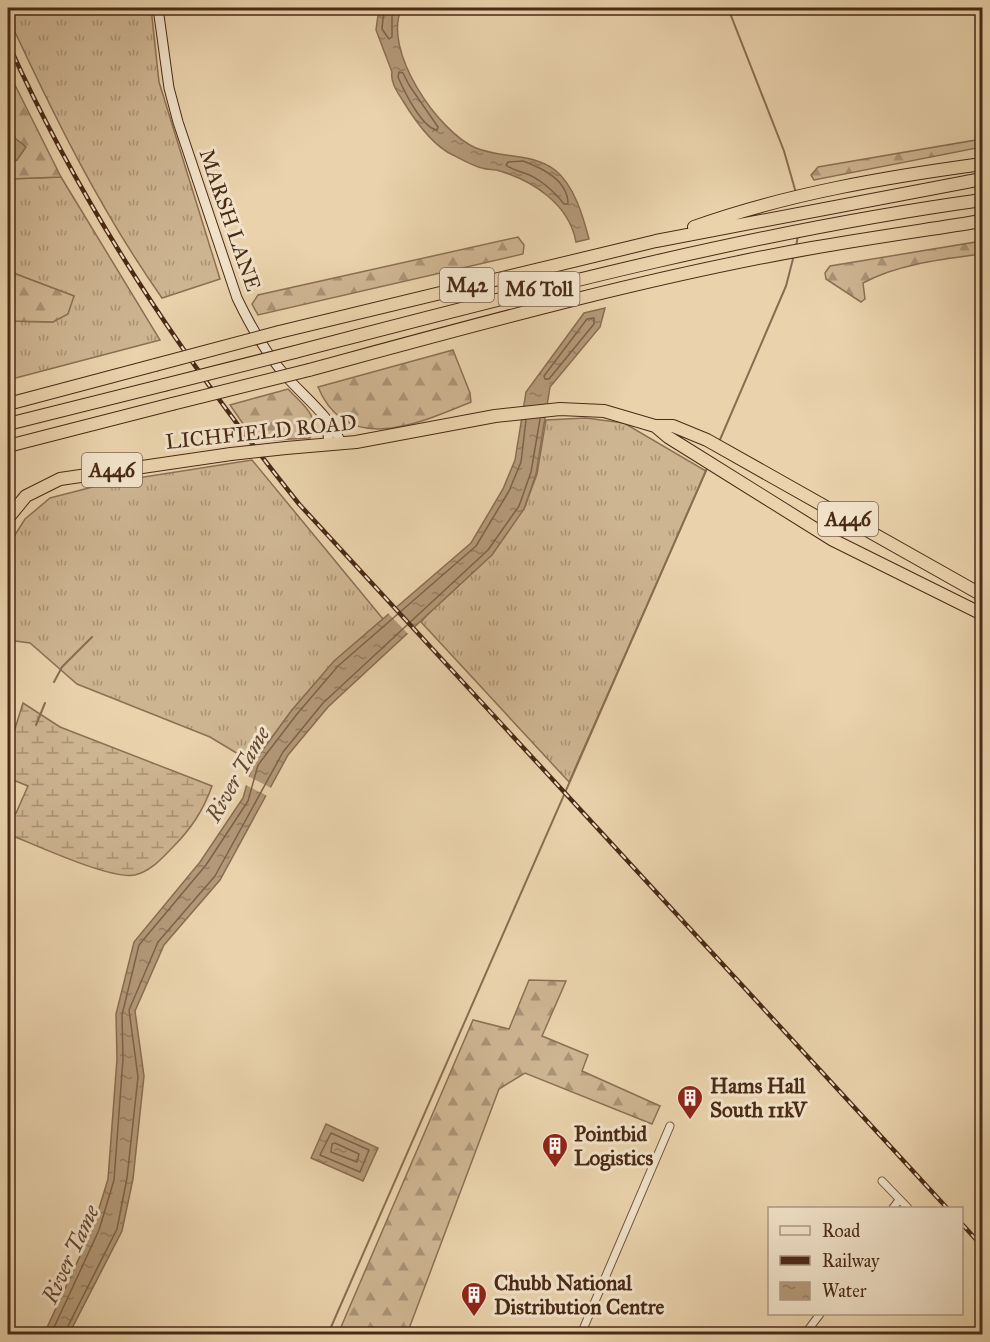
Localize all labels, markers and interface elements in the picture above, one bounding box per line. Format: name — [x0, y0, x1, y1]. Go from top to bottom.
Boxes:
street label: MARSH LANE — [194, 146, 266, 294]
road number: M42 — [440, 268, 494, 302]
road number: M6 Toll — [498, 272, 580, 306]
street label: LICHFIELD ROAD — [164, 409, 358, 455]
road number: A446 — [82, 453, 142, 487]
road number: A446 — [818, 502, 878, 536]
water label: River Tame — [199, 721, 276, 827]
place label: Hams Hall South 11kV — [710, 1073, 808, 1123]
building icon: Hams Hall South 11kV — [675, 1083, 705, 1121]
place label: Pointbid Logistics — [574, 1121, 653, 1171]
building icon: Pointbid Logistics — [540, 1131, 570, 1169]
water label: River Tame — [36, 1200, 105, 1308]
legend — [768, 1207, 963, 1315]
text: Road — [822, 1220, 860, 1242]
text: Railway — [822, 1250, 880, 1272]
place label: Chubb National Distribution Centre — [494, 1270, 665, 1320]
building icon: Chubb National Distribution Centre — [459, 1280, 489, 1318]
text: Water — [822, 1280, 867, 1302]

